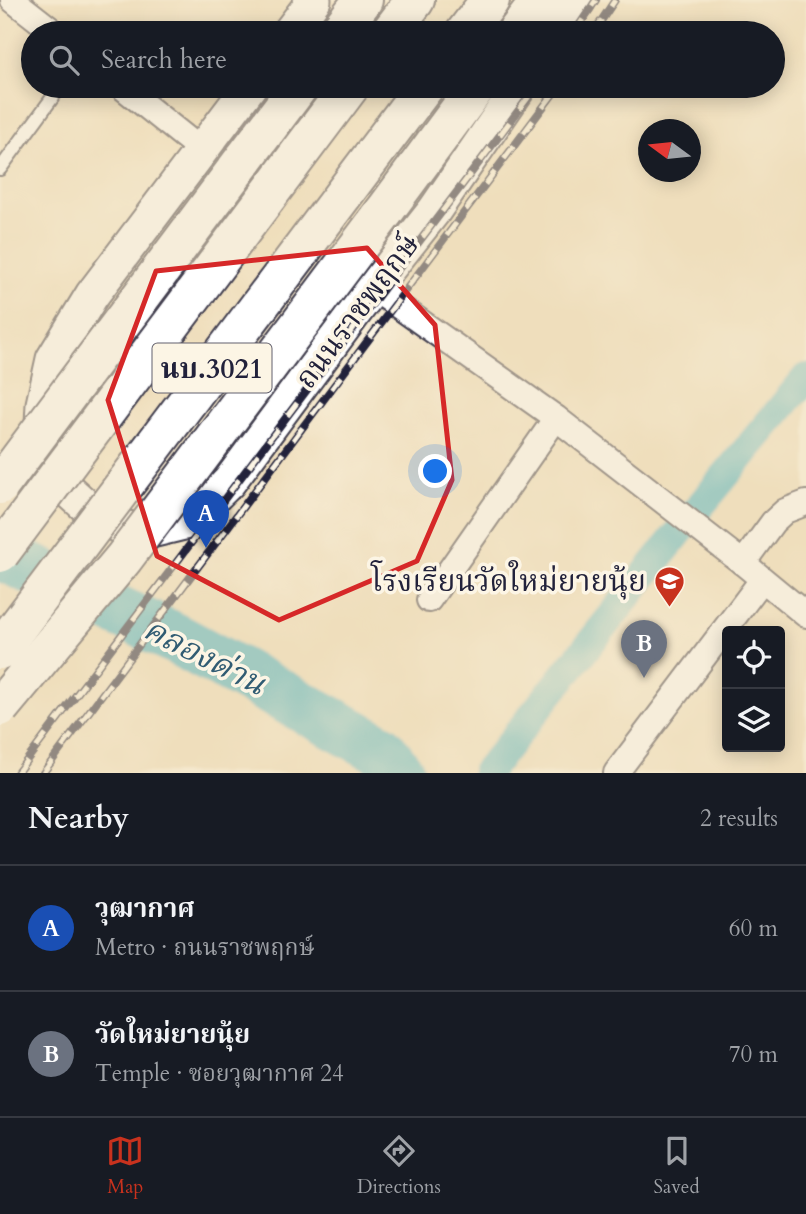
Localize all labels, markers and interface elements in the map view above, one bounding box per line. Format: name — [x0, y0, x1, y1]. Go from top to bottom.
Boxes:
search box — [21, 21, 785, 98]
icon: search — [45, 41, 83, 79]
text: Search here — [101, 42, 227, 77]
north arrow — [638, 119, 701, 182]
street label: ถนนราชพฤกษ์ — [286, 225, 429, 397]
road number: นบ.3021 — [152, 344, 272, 392]
your location — [418, 454, 452, 488]
pin: A — [183, 490, 229, 548]
place label: โรงเรียนวัดใหม่ยายนุ้ย — [370, 560, 646, 602]
school or university icon: โรงเรียนวัดใหม่ยายนุ้ย — [652, 564, 686, 608]
water label: คลองด่าน — [136, 607, 274, 707]
pin: B — [621, 620, 667, 678]
map controls — [722, 626, 785, 752]
button: locate — [722, 626, 785, 689]
button: layers — [722, 689, 785, 752]
text: Nearby — [28, 798, 129, 839]
text: 2 results — [700, 803, 778, 834]
text: วุฒากาศ — [95, 891, 195, 926]
text: A — [42, 913, 60, 944]
text: 60 m — [729, 913, 778, 944]
text: Metro · ถนนราชพฤกษ์ — [95, 932, 314, 963]
text: วัดใหม่ยายนุ้ย — [95, 1017, 250, 1052]
text: B — [43, 1039, 59, 1070]
text: 70 m — [729, 1039, 778, 1070]
text: Temple · ซอยวุฒากาศ 24 — [95, 1058, 344, 1089]
tab: Map — [106, 1132, 144, 1200]
tab: Directions — [357, 1132, 441, 1200]
tab: Saved — [654, 1132, 700, 1200]

